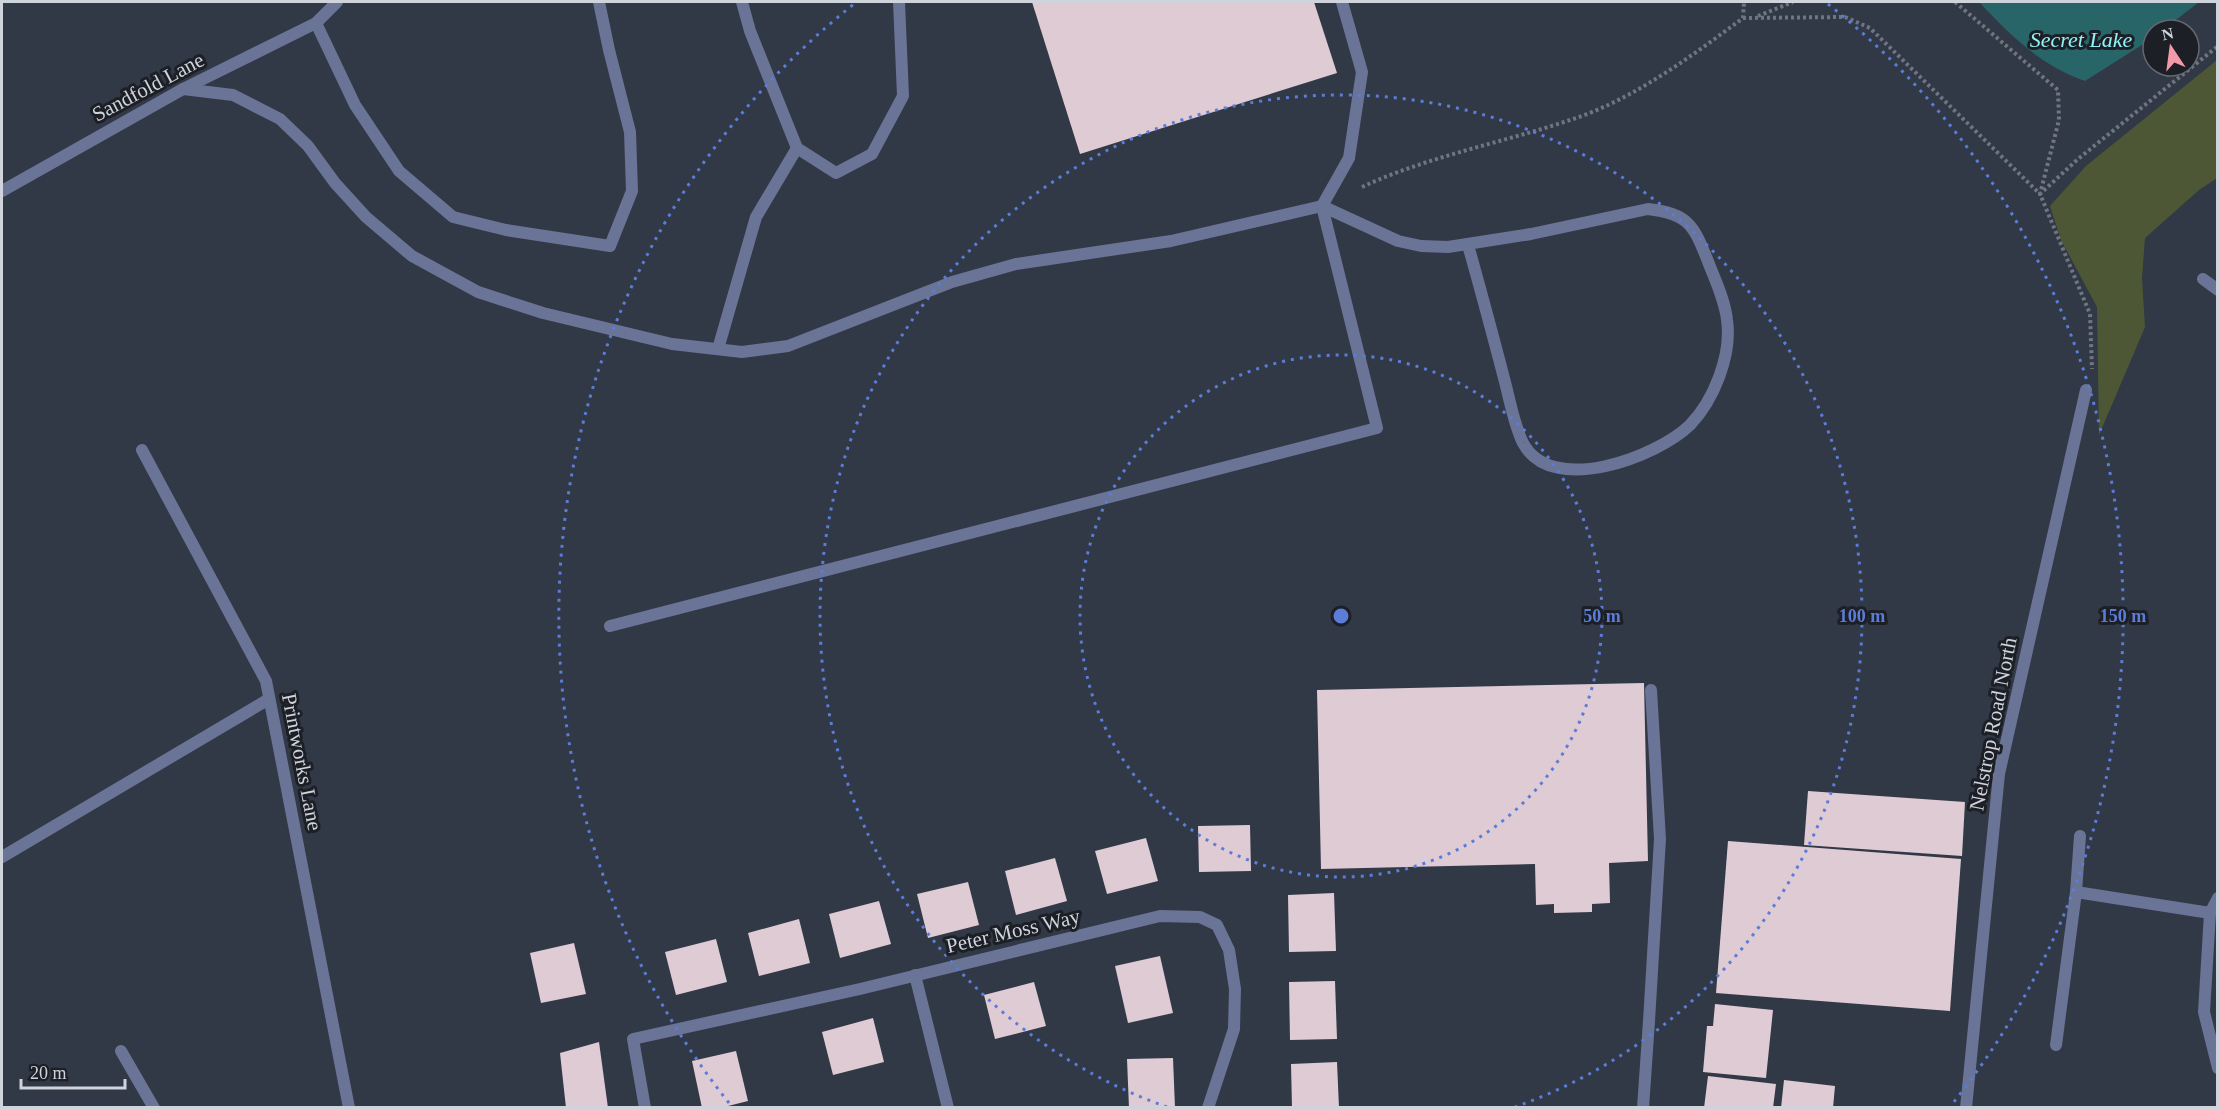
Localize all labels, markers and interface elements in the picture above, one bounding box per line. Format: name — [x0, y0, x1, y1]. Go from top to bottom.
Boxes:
north arrow — [2141, 18, 2201, 78]
text: N — [2160, 24, 2176, 43]
water label: Secret Lake — [2030, 27, 2132, 52]
street label: Sandfold Lane — [88, 48, 208, 126]
centre of rings — [1331, 606, 1351, 626]
text: 50 m — [1583, 606, 1621, 626]
text: 100 m — [1839, 606, 1885, 626]
text: 150 m — [2100, 606, 2146, 626]
street label: Nelstrop Road North — [1964, 635, 2022, 813]
street label: Printworks Lane — [277, 691, 327, 833]
street label: Peter Moss Way — [944, 904, 1083, 958]
scale bar — [21, 1052, 124, 1090]
text: 20 m — [30, 1063, 67, 1083]

